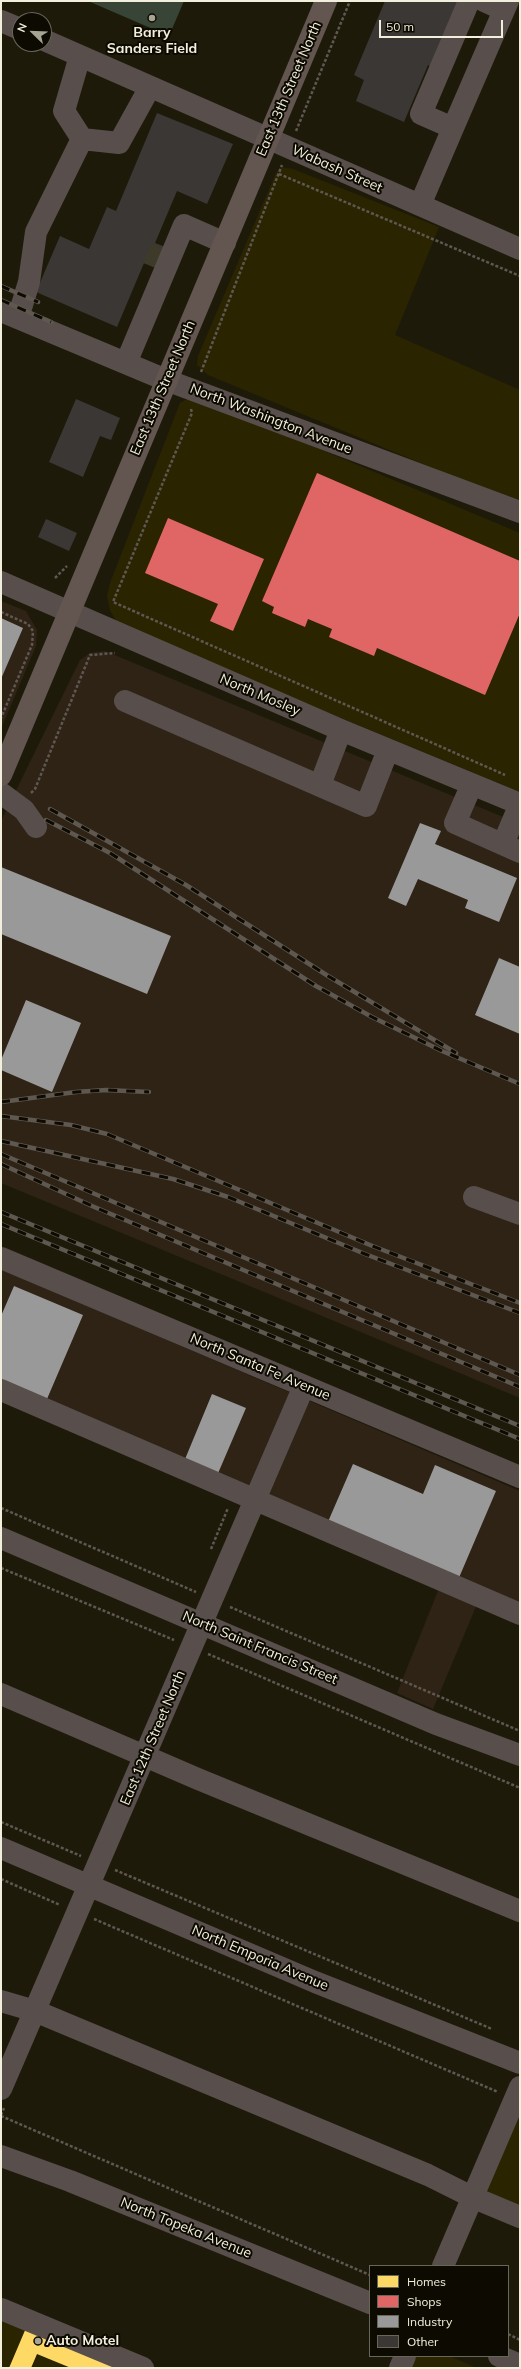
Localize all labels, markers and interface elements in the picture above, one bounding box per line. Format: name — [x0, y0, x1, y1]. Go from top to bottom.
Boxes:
north arrow — [12, 12, 52, 52]
scale bar — [381, 12, 505, 38]
marker: Barry Sanders Field — [147, 13, 157, 23]
street label: East 13th Street North — [253, 19, 325, 159]
text: 50 m — [386, 19, 414, 34]
text: N — [14, 21, 30, 34]
place label: Barry Sanders Field — [107, 25, 197, 58]
street label: Wabash Street — [289, 142, 385, 196]
street label: East 13th Street North — [127, 318, 199, 458]
street label: North Washington Avenue — [188, 380, 354, 458]
street label: North Mosley — [217, 670, 303, 720]
street label: North Santa Fe Avenue — [187, 1330, 333, 1404]
street label: North Saint Francis Street — [180, 1608, 340, 1688]
street label: East 12th Street North — [117, 1668, 189, 1808]
street label: North Emporia Avenue — [189, 1922, 331, 1994]
street label: North Topeka Avenue — [118, 2194, 254, 2262]
legend — [369, 2265, 509, 2357]
text: Homes — [407, 2274, 446, 2289]
text: Shops — [407, 2294, 442, 2309]
text: Industry — [407, 2314, 452, 2329]
place label: Auto Motel — [46, 2333, 119, 2349]
text: Other — [407, 2334, 438, 2349]
marker: Auto Motel — [33, 2336, 43, 2346]

